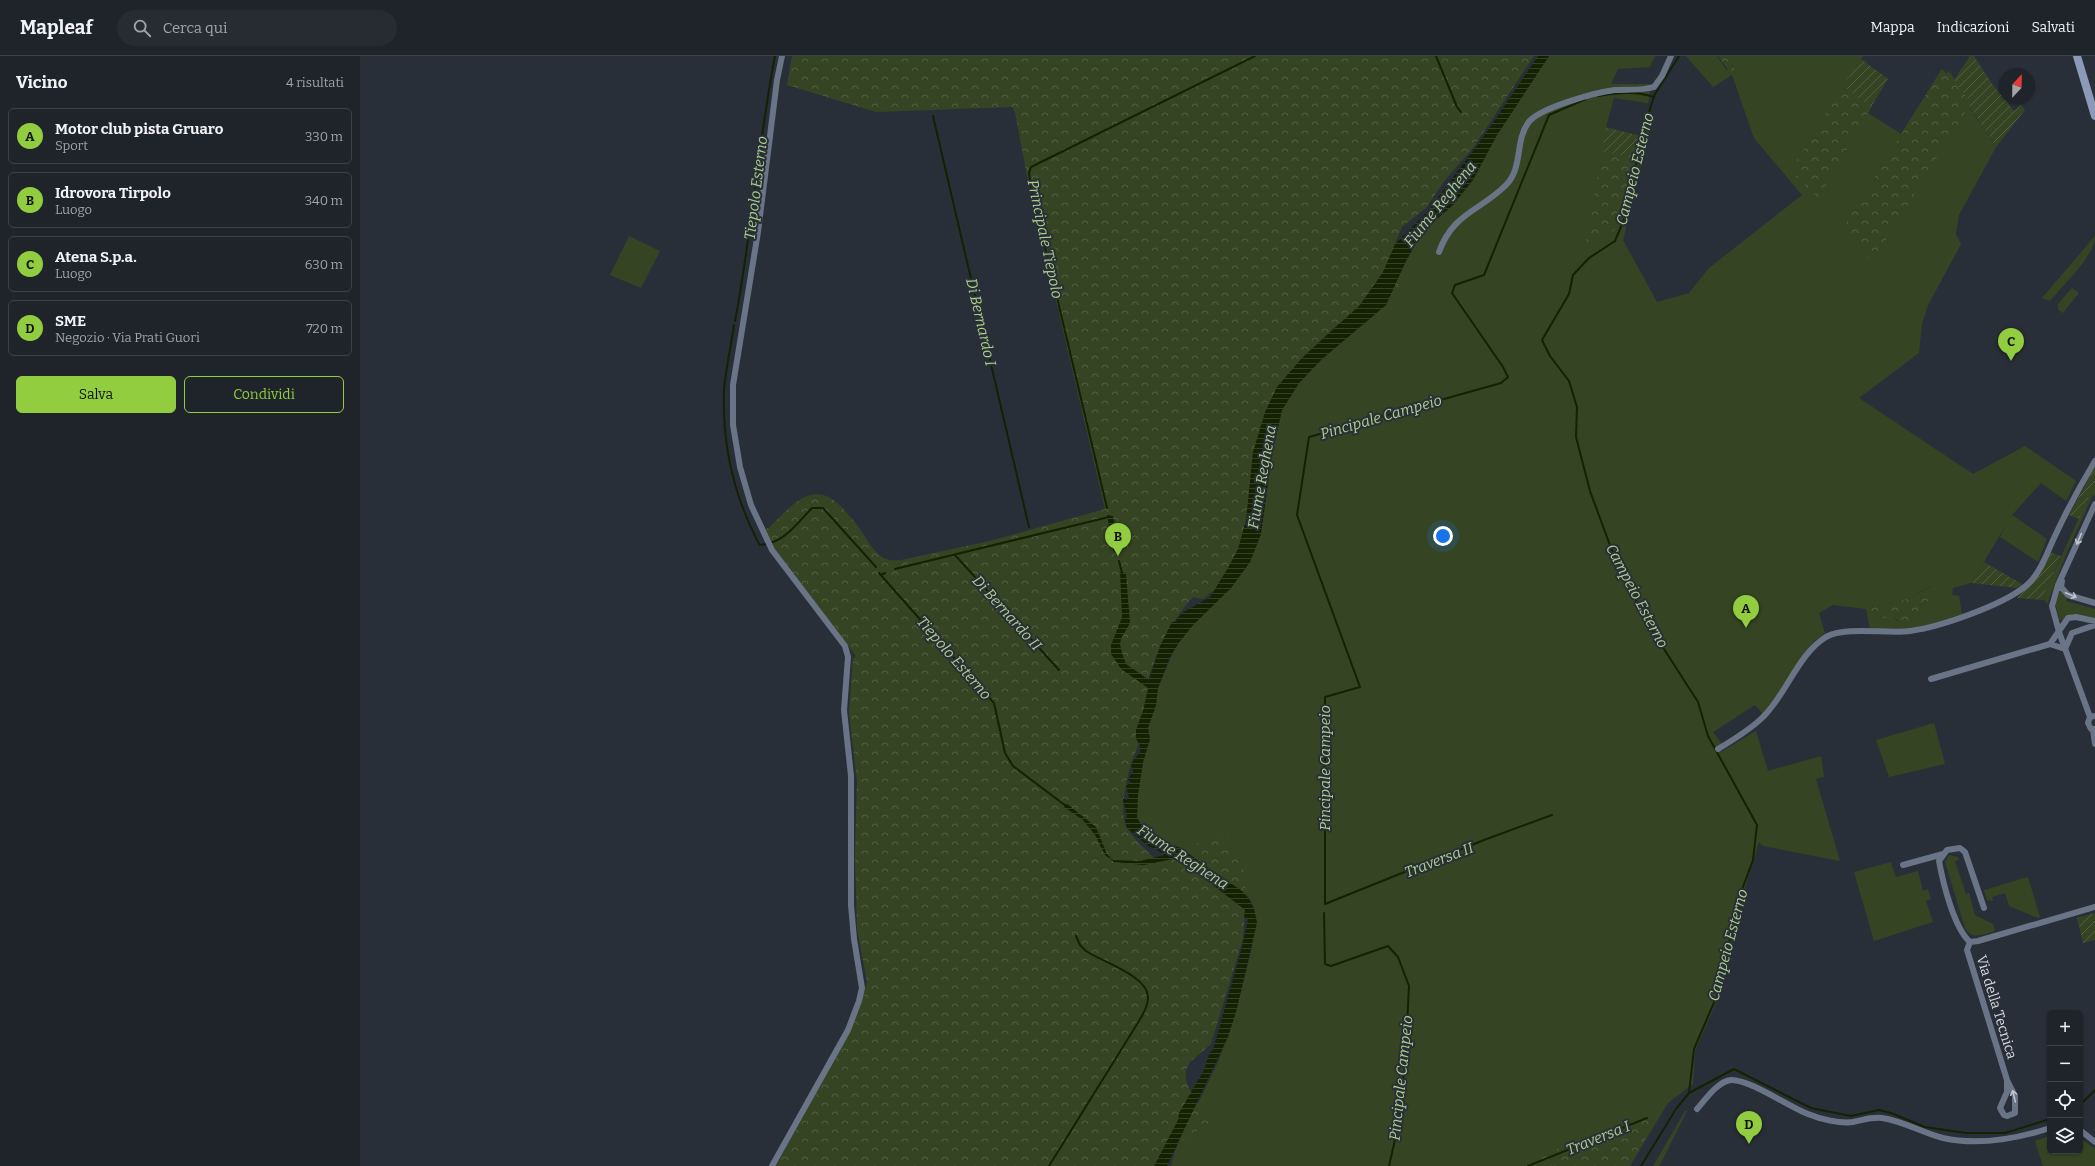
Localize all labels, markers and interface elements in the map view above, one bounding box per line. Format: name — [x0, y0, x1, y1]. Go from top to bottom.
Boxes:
search box — [117, 10, 397, 46]
text: Mapleaf — [20, 16, 93, 39]
icon: search — [131, 17, 153, 39]
text: Cerca qui — [163, 19, 227, 37]
text: Mappa — [1870, 19, 1915, 36]
text: Indicazioni — [1937, 19, 2009, 36]
text: Salvati — [2031, 19, 2075, 36]
north arrow — [1999, 68, 2035, 104]
text: Vicino — [16, 72, 68, 93]
text: 4 risultati — [286, 75, 344, 90]
water label: Campeio Esterno — [1612, 111, 1658, 227]
text: Motor club pista Gruaro — [55, 120, 223, 138]
text: A — [25, 129, 35, 144]
text: 330 m — [305, 129, 343, 144]
water label: Tiepolo Esterno — [741, 135, 771, 241]
text: Sport — [55, 138, 88, 153]
water label: Fiume Reghena — [1400, 157, 1480, 251]
water label: Principale Tiepolo — [1024, 178, 1066, 300]
text: Idrovora Tirpolo — [55, 184, 171, 202]
text: B — [26, 193, 34, 208]
text: 340 m — [305, 193, 343, 208]
text: Luogo — [55, 202, 92, 217]
text: Atena S.p.a. — [55, 248, 137, 266]
text: C — [26, 257, 34, 272]
text: 630 m — [305, 257, 343, 272]
text: Luogo — [55, 266, 92, 281]
water label: Di Bernardo I — [962, 276, 1000, 368]
text: SME — [55, 312, 86, 330]
text: D — [25, 321, 35, 336]
text: 720 m — [306, 321, 343, 336]
pin: C — [1998, 328, 2024, 361]
text: Negozio · Via Prati Guori — [55, 330, 200, 345]
button: Salva — [16, 376, 176, 413]
button: Condividi — [184, 376, 344, 413]
water label: Pincipale Campeio — [1318, 391, 1444, 443]
water label: Fiume Reghena — [1244, 424, 1280, 530]
pin: B — [1105, 523, 1131, 556]
your location — [1433, 526, 1453, 546]
one-way arrow — [2074, 533, 2082, 545]
water label: Campeio Esterno — [1602, 541, 1672, 651]
water label: Di Bernardo II — [969, 572, 1046, 655]
one-way arrow — [2064, 592, 2076, 600]
pin: A — [1733, 595, 1759, 628]
water label: Tiepolo Esterno — [913, 613, 995, 703]
water label: Pincipale Campeio — [1316, 705, 1334, 831]
water label: Fiume Reghena — [1134, 821, 1232, 893]
water label: Traversa II — [1402, 838, 1477, 881]
water label: Campeio Esterno — [1704, 887, 1752, 1003]
street label: Via della Tecnica — [1973, 953, 2020, 1061]
map controls — [2047, 1010, 2083, 1154]
button: + — [2047, 1010, 2083, 1046]
water label: Pincipale Campeio — [1385, 1015, 1417, 1141]
button: − — [2047, 1046, 2083, 1082]
button: locate — [2047, 1082, 2083, 1118]
one-way arrow — [2010, 1090, 2018, 1103]
pin: D — [1736, 1111, 1762, 1144]
water label: Traversa I — [1563, 1117, 1633, 1159]
button: layers — [2047, 1118, 2083, 1154]

